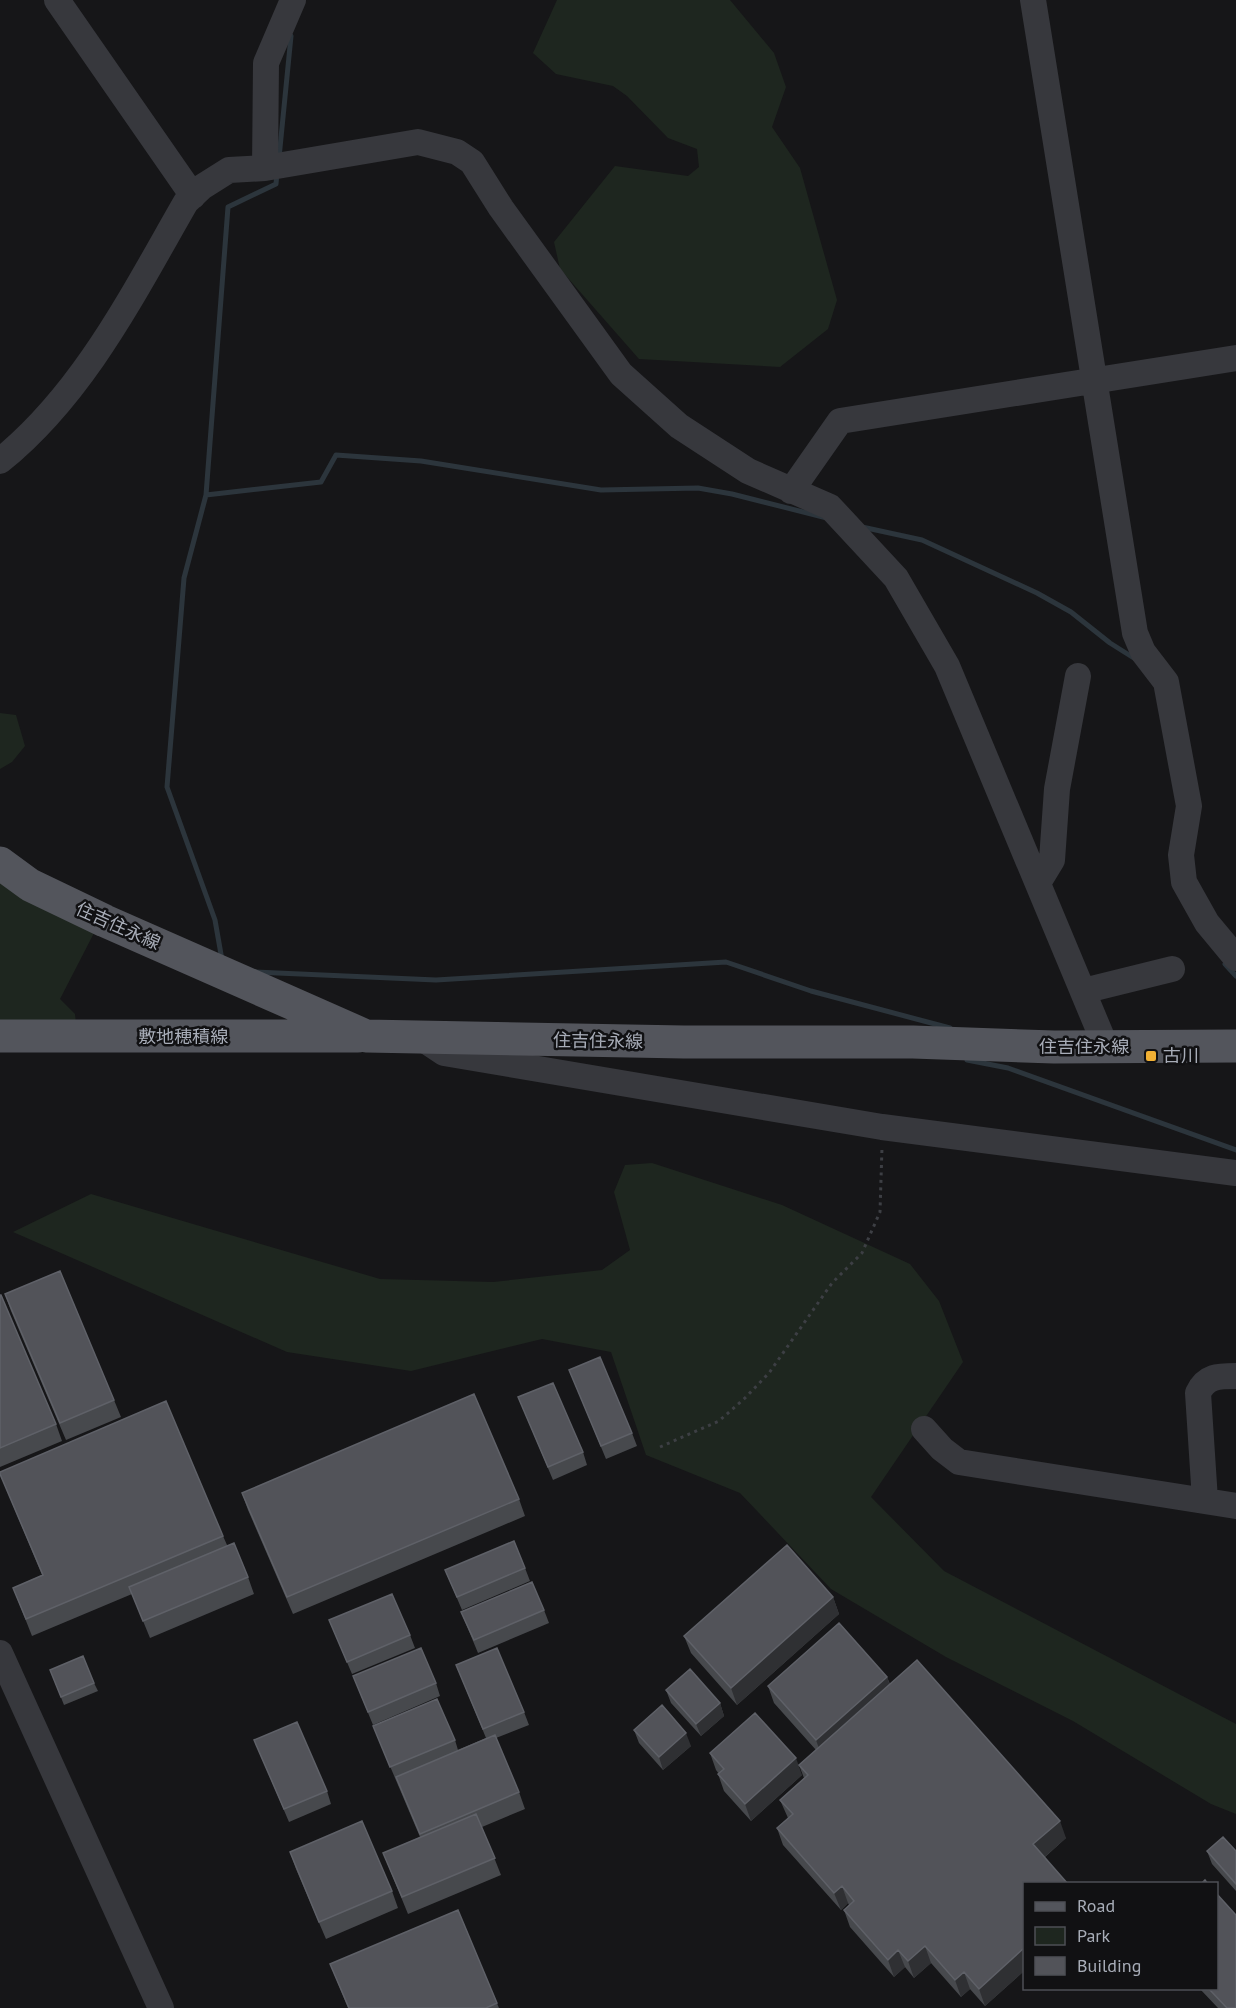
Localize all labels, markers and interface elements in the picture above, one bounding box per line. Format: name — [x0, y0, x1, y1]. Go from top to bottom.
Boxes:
street label: 住吉住永線 — [72, 897, 164, 954]
street label: 敷地穂積線 — [138, 1025, 228, 1048]
street label: 住吉住永線 — [553, 1028, 643, 1053]
street label: 住吉住永線 — [1039, 1035, 1129, 1058]
place label: 古川 — [1163, 1044, 1199, 1067]
marker: 古川 — [1144, 1049, 1158, 1063]
legend — [1023, 1882, 1218, 1990]
text: Road — [1077, 1894, 1115, 1917]
text: Park — [1077, 1924, 1110, 1947]
text: Building — [1077, 1954, 1141, 1977]

